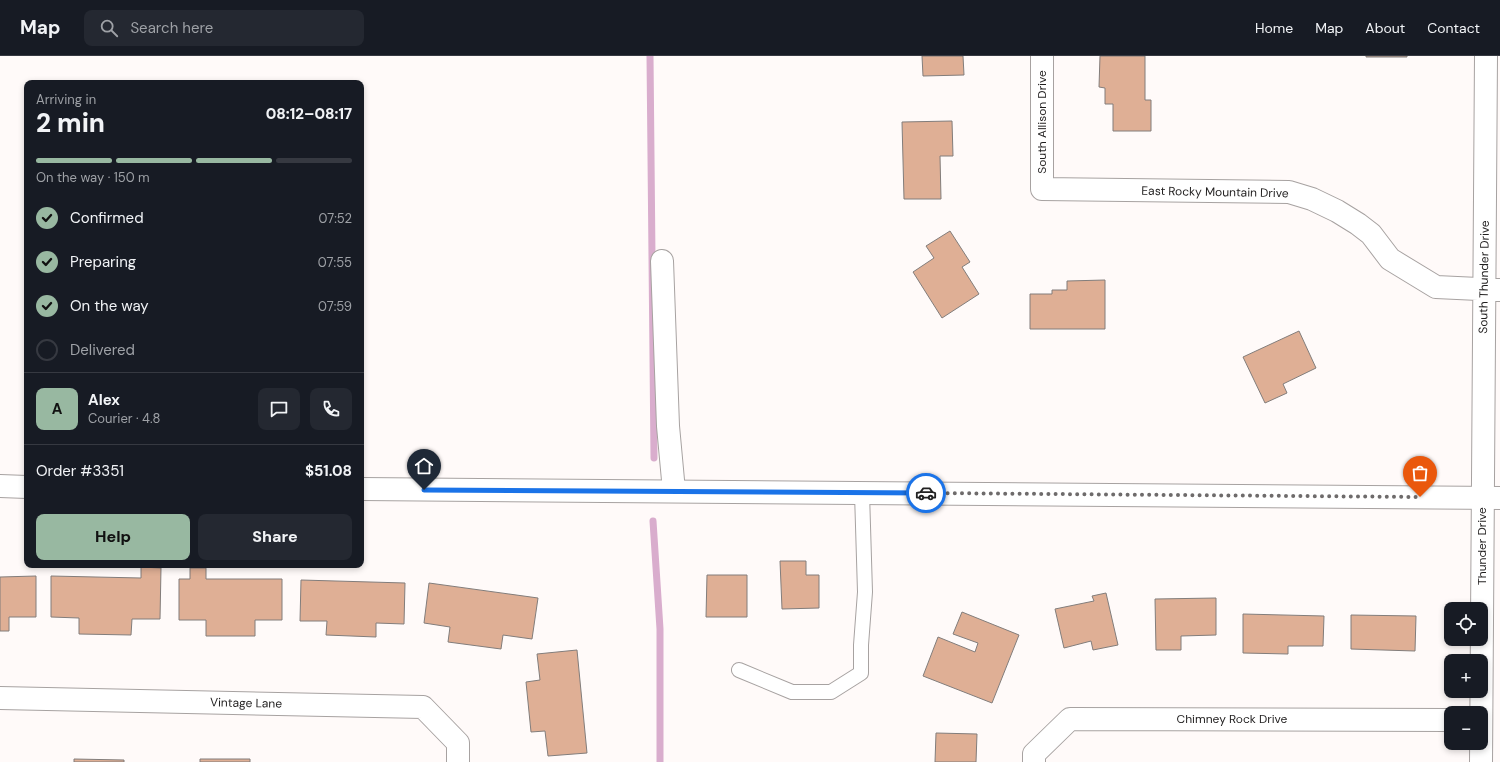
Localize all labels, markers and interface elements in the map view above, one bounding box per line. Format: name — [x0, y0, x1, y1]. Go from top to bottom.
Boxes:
search box — [84, 10, 364, 46]
text: Map — [20, 15, 60, 40]
icon: search — [98, 17, 120, 39]
text: Search here — [130, 18, 213, 38]
text: Home — [1255, 19, 1293, 37]
text: Map — [1315, 19, 1343, 37]
text: About — [1365, 19, 1405, 37]
text: Contact — [1427, 19, 1480, 37]
street label: South Allison Drive — [1034, 70, 1050, 174]
text: Arriving in — [36, 91, 96, 108]
text: 08:12–08:17 — [266, 104, 352, 124]
text: 2 min — [36, 106, 105, 140]
text: On the way · 150 m — [36, 169, 150, 186]
street label: East Rocky Mountain Drive — [1141, 183, 1289, 201]
icon: check — [36, 207, 58, 229]
text: Confirmed — [70, 208, 144, 228]
text: 07:52 — [319, 210, 352, 227]
street label: South Thunder Drive — [1475, 220, 1493, 334]
icon: check — [36, 251, 58, 273]
text: Preparing — [70, 252, 136, 272]
text: 07:55 — [318, 254, 352, 271]
icon: check — [36, 295, 58, 317]
text: On the way — [70, 296, 149, 316]
text: 07:59 — [318, 298, 352, 315]
text: Delivered — [70, 340, 135, 360]
button: chat — [258, 388, 300, 430]
button: phone — [310, 388, 352, 430]
text: Alex — [88, 390, 120, 410]
text: A — [52, 399, 62, 419]
text: Courier · 4.8 — [88, 410, 160, 427]
pin — [407, 449, 441, 490]
icon: home — [413, 455, 435, 477]
pin — [1403, 456, 1437, 497]
text: Order #3351 — [36, 461, 124, 481]
text: $51.08 — [305, 461, 352, 481]
icon: bag — [1409, 462, 1431, 484]
courier — [906, 473, 946, 513]
icon: car — [915, 482, 937, 504]
street label: Thunder Drive — [1474, 507, 1490, 585]
button: Help — [36, 514, 190, 560]
button: Share — [198, 514, 352, 560]
map controls — [1444, 602, 1488, 750]
button: locate — [1444, 602, 1488, 646]
button: + — [1444, 654, 1488, 698]
street label: Vintage Lane — [210, 694, 282, 712]
button: − — [1444, 706, 1488, 750]
street label: Chimney Rock Drive — [1177, 711, 1288, 727]

